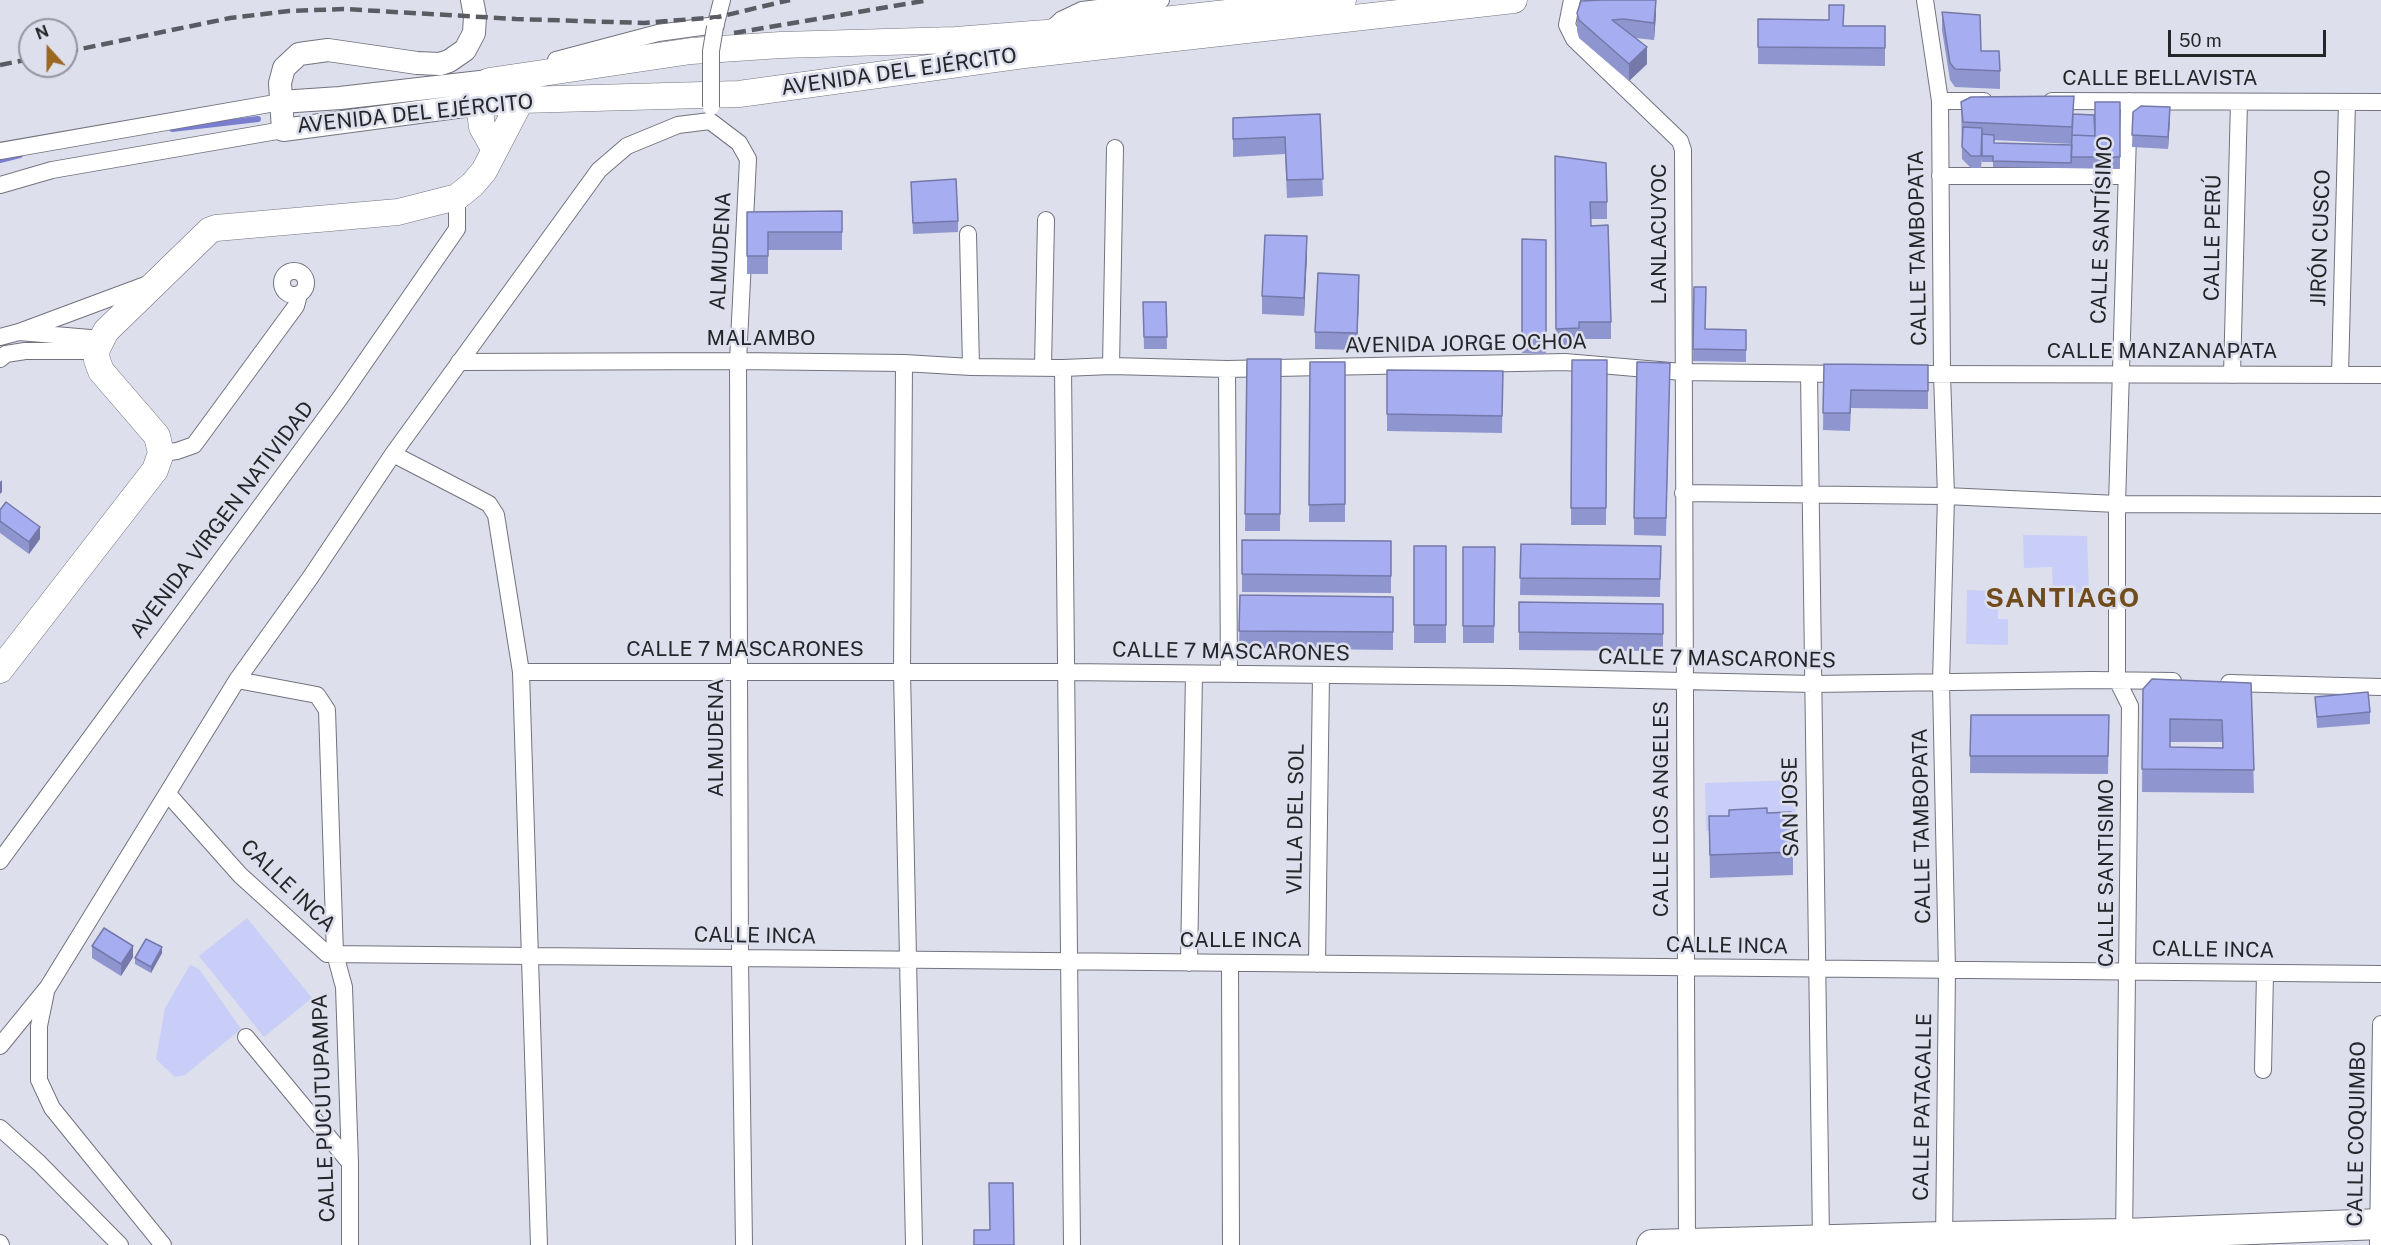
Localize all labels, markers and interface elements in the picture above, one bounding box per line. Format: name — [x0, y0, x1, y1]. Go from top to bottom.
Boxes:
north arrow — [18, 18, 78, 78]
scale bar — [2171, 18, 2328, 56]
text: N — [33, 21, 51, 44]
text: 50 m — [2179, 30, 2222, 51]
street label: AVENIDA DEL EJÉRCITO — [780, 43, 1018, 101]
street label: CALLE BELLAVISTA — [2062, 66, 2258, 92]
street label: AVENIDA DEL EJÉRCITO — [296, 89, 534, 139]
street label: CALLE SANTÍSIMO — [2086, 135, 2118, 325]
street label: CALLE TAMBOPATA — [1904, 150, 1932, 346]
street label: LANLACUYOC — [1647, 164, 1673, 304]
street label: JIRÓN CUSCO — [2306, 169, 2336, 307]
street label: CALLE PERÚ — [2199, 175, 2227, 301]
street label: ALMUDENA — [705, 191, 737, 311]
street label: MALAMBO — [707, 326, 815, 352]
street label: AVENIDA JORGE OCHOA — [1345, 329, 1587, 359]
street label: CALLE MANZANAPATA — [2047, 339, 2277, 365]
street label: AVENIDA VIRGEN NATIVIDAD — [125, 397, 319, 643]
district label: SANTIAGO — [1985, 583, 2141, 615]
street label: CALLE 7 MASCARONES — [626, 637, 864, 663]
street label: CALLE 7 MASCARONES — [1112, 637, 1350, 667]
street label: CALLE 7 MASCARONES — [1598, 644, 1836, 674]
street label: ALMUDENA — [704, 679, 730, 797]
street label: CALLE LOS ANGELES — [1649, 701, 1675, 917]
street label: CALLE TAMBOPATA — [1908, 728, 1936, 924]
street label: VILLA DEL SOL — [1282, 743, 1310, 895]
street label: SAN JOSE — [1778, 757, 1804, 857]
street label: CALLE SANTISIMO — [2094, 779, 2120, 967]
street label: CALLE INCA — [235, 834, 341, 938]
street label: CALLE INCA — [694, 922, 816, 950]
street label: CALLE INCA — [1180, 928, 1302, 954]
street label: CALLE INCA — [1666, 932, 1788, 960]
street label: CALLE INCA — [2152, 936, 2274, 964]
street label: CALLE PUCUTUPAMPA — [307, 993, 341, 1223]
street label: CALLE PATACALLE — [1909, 1013, 1937, 1201]
street label: CALLE COQUIMBO — [2343, 1041, 2371, 1227]

